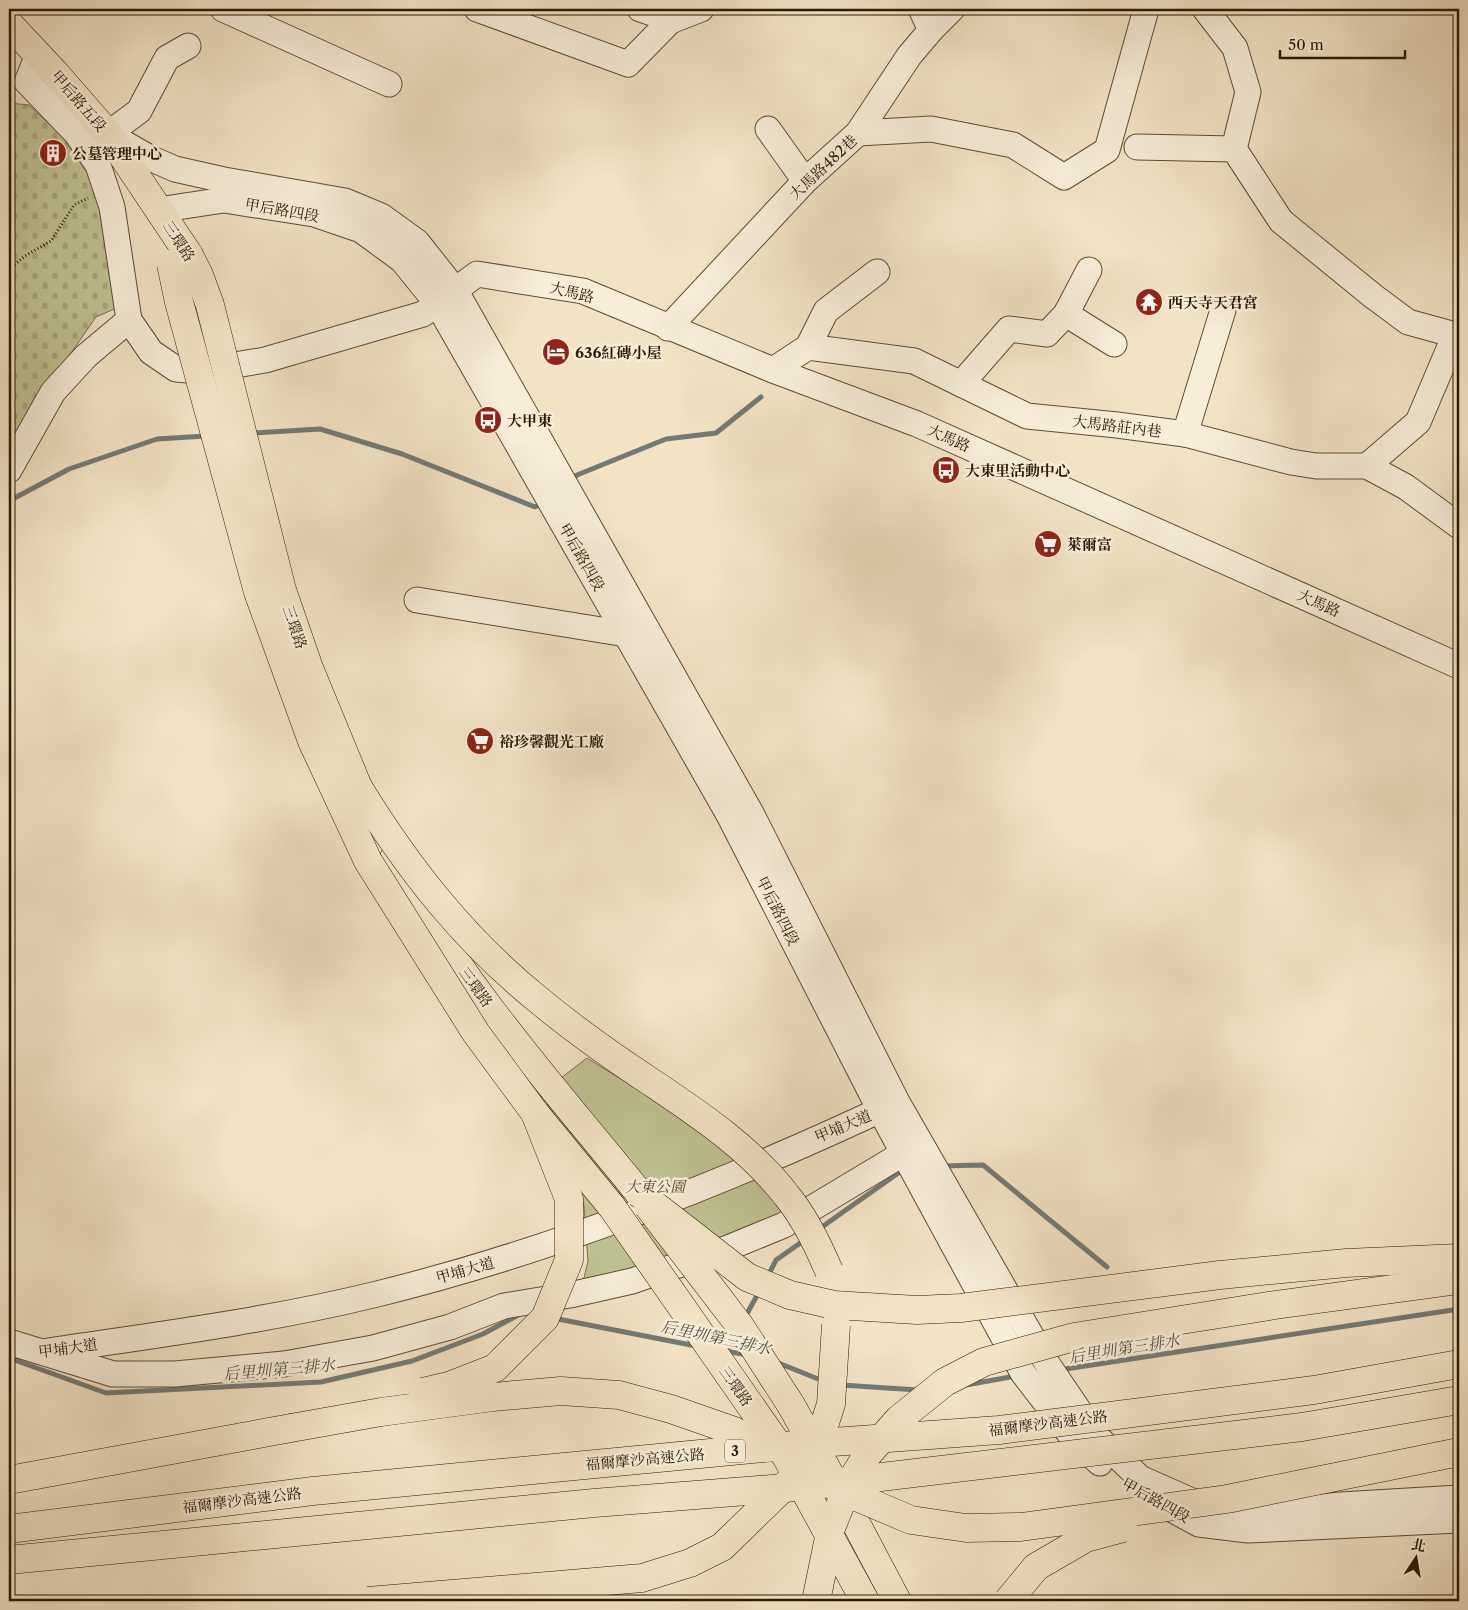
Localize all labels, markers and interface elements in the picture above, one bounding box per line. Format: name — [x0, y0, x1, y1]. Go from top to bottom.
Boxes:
scale bar — [1280, 28, 1406, 60]
text: 50 m — [1288, 35, 1324, 54]
street label: 甲后路五段 — [47, 66, 111, 136]
street label: 大馬路482巷 — [785, 131, 861, 203]
building icon: 公墓管理中心 — [38, 138, 68, 168]
place label: 公墓管理中心 — [72, 144, 162, 163]
street label: 甲后路四段 — [243, 194, 321, 226]
street label: 三環路 — [159, 217, 199, 265]
street label: 大馬路 — [548, 277, 596, 307]
temple icon: 西天寺天君宮 — [1134, 287, 1164, 317]
place label: 西天寺天君宮 — [1168, 293, 1258, 312]
hotel icon: 636紅磚小屋 — [541, 337, 571, 367]
place label: 636紅磚小屋 — [575, 343, 661, 362]
bus stop icon: 大甲東 — [473, 405, 503, 435]
place label: 大甲東 — [507, 411, 553, 430]
street label: 大馬路莊內巷 — [1071, 411, 1163, 441]
street label: 大馬路 — [925, 420, 973, 456]
bus stop icon: 大東里活動中心 — [931, 455, 961, 485]
place label: 大東里活動中心 — [965, 461, 1070, 480]
street label: 甲后路四段 — [555, 520, 609, 594]
supermarket icon: 萊爾富 — [1033, 529, 1063, 559]
place label: 萊爾富 — [1067, 535, 1112, 554]
street label: 大馬路 — [1295, 585, 1343, 621]
street label: 三環路 — [279, 603, 311, 651]
supermarket icon: 裕珍馨觀光工廠 — [465, 726, 495, 756]
place label: 裕珍馨觀光工廠 — [499, 732, 604, 751]
street label: 甲后路四段 — [753, 873, 803, 949]
street label: 三環路 — [455, 963, 497, 1011]
street label: 甲埔大道 — [812, 1106, 874, 1146]
park label: 大東公園 — [625, 1177, 687, 1196]
street label: 甲埔大道 — [434, 1253, 496, 1287]
water label: 后里圳第三排水 — [659, 1316, 775, 1359]
water label: 后里圳第三排水 — [1067, 1329, 1183, 1367]
street label: 甲埔大道 — [37, 1334, 99, 1362]
water label: 后里圳第三排水 — [222, 1354, 338, 1384]
street label: 三環路 — [715, 1362, 757, 1410]
street label: 福爾摩沙高速公路 — [987, 1406, 1109, 1440]
road number: 3 — [725, 1440, 745, 1462]
street label: 福爾摩沙高速公路 — [584, 1444, 706, 1474]
street label: 甲后路四段 — [1119, 1474, 1193, 1526]
street label: 福爾摩沙高速公路 — [181, 1483, 303, 1517]
north arrow — [1390, 1532, 1440, 1582]
text: 北 — [1410, 1535, 1427, 1556]

